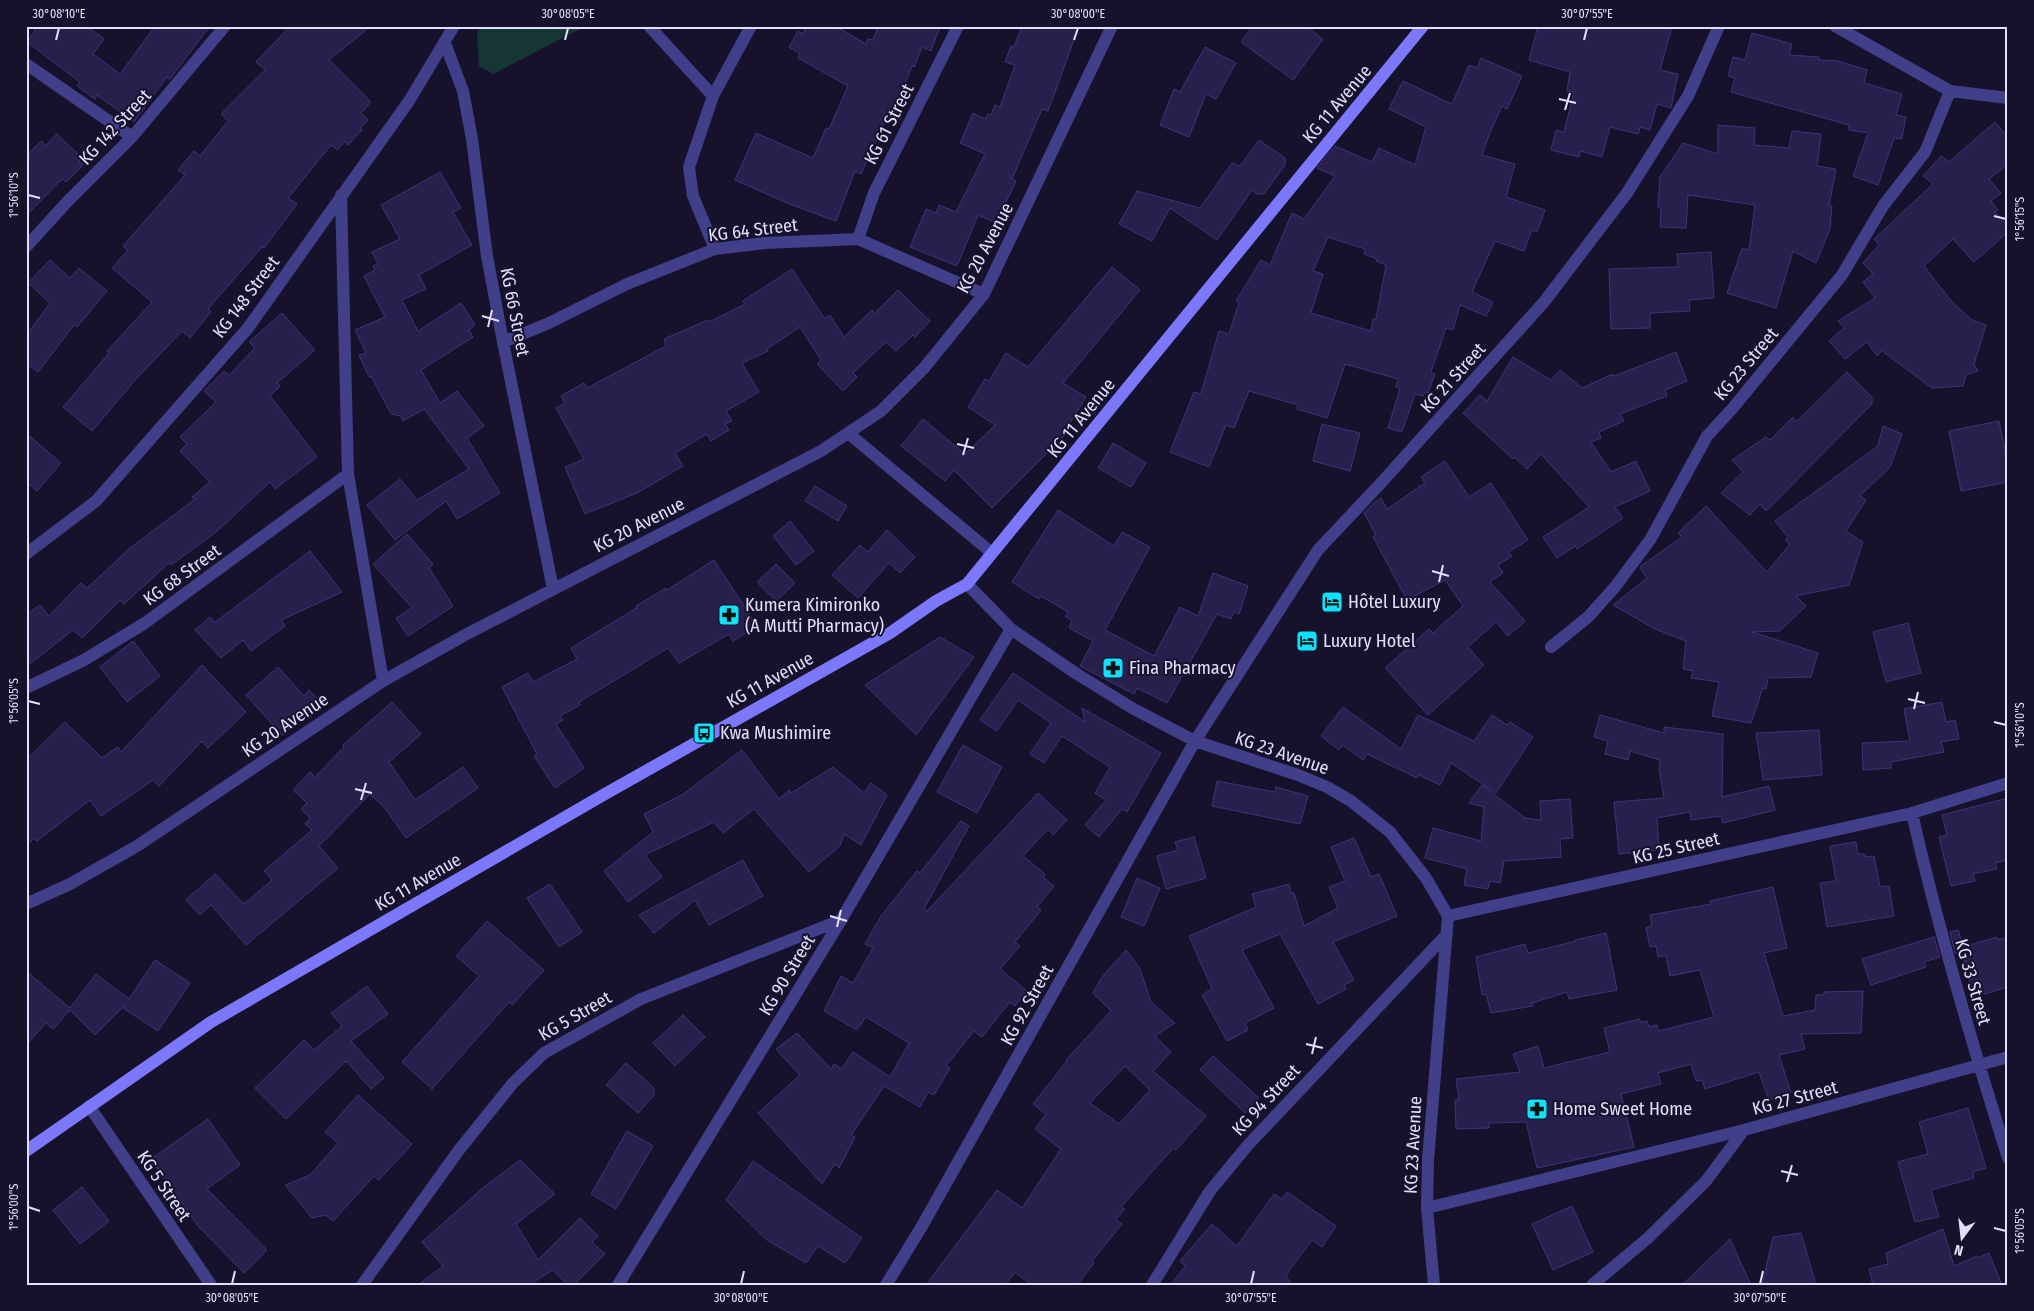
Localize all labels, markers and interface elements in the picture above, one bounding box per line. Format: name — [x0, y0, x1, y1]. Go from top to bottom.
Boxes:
text: 30°08'10"E — [33, 7, 86, 21]
text: 30°08'05"E — [541, 7, 595, 21]
text: 30°08'00"E — [1051, 7, 1105, 21]
text: 30°07'55"E — [1561, 7, 1613, 21]
street label: KG 11 Avenue — [1298, 60, 1376, 148]
street label: KG 61 Street — [859, 80, 919, 168]
street label: KG 142 Street — [74, 84, 156, 170]
text: 1°56'10"S — [7, 172, 21, 218]
text: 1°56'15"S — [2013, 197, 2027, 241]
street label: KG 20 Avenue — [952, 199, 1018, 297]
street label: KG 64 Street — [707, 214, 799, 246]
street label: KG 148 Street — [208, 252, 284, 342]
street label: KG 66 Street — [496, 266, 534, 358]
street label: KG 23 Street — [1709, 323, 1783, 405]
street label: KG 21 Street — [1416, 338, 1490, 418]
street label: KG 11 Avenue — [1042, 374, 1120, 462]
street label: KG 20 Avenue — [590, 493, 688, 557]
street label: KG 68 Street — [139, 540, 225, 610]
hotel icon: Hôtel Luxury — [1320, 590, 1344, 614]
place label: Hôtel Luxury — [1348, 591, 1440, 613]
place label: Kumera Kimironko (A Mutti Pharmacy) — [745, 594, 884, 637]
pharmacy icon: Kumera Kimironko (A Mutti Pharmacy) — [717, 603, 741, 627]
hotel icon: Luxury Hotel — [1295, 629, 1319, 653]
place label: Luxury Hotel — [1323, 630, 1416, 652]
street label: KG 11 Avenue — [723, 647, 817, 713]
pharmacy icon: Fina Pharmacy — [1101, 656, 1125, 680]
place label: Fina Pharmacy — [1129, 657, 1235, 679]
text: 1°56'05"S — [7, 678, 21, 724]
street label: KG 20 Avenue — [238, 688, 332, 762]
text: 1°56'10"S — [2013, 702, 2027, 748]
bus stop icon: Kwa Mushimire — [692, 721, 716, 745]
place label: Kwa Mushimire — [720, 722, 831, 744]
street label: KG 23 Avenue — [1232, 727, 1332, 779]
street label: KG 25 Street — [1630, 827, 1722, 869]
street label: KG 11 Avenue — [371, 848, 465, 916]
street label: KG 90 Street — [754, 930, 820, 1019]
street label: KG 33 Street — [1950, 936, 1996, 1028]
street label: KG 92 Street — [996, 961, 1058, 1049]
street label: KG 5 Street — [535, 986, 615, 1046]
street label: KG 94 Street — [1227, 1060, 1305, 1140]
street label: KG 27 Street — [1750, 1076, 1840, 1120]
street label: KG 23 Avenue — [1399, 1095, 1427, 1195]
pharmacy icon: Home Sweet Home — [1525, 1097, 1549, 1121]
place label: Home Sweet Home — [1553, 1098, 1692, 1120]
street label: KG 5 Street — [132, 1146, 196, 1226]
text: 1°56'00"S — [7, 1184, 21, 1230]
text: 1°56'05"S — [2013, 1208, 2027, 1254]
north arrow — [1936, 1214, 1986, 1264]
text: N — [1953, 1241, 1965, 1259]
text: 30°08'05"E — [205, 1291, 259, 1305]
text: 30°08'00"E — [714, 1291, 768, 1305]
text: 30°07'55"E — [1225, 1291, 1277, 1305]
text: 30°07'50"E — [1734, 1291, 1787, 1305]

